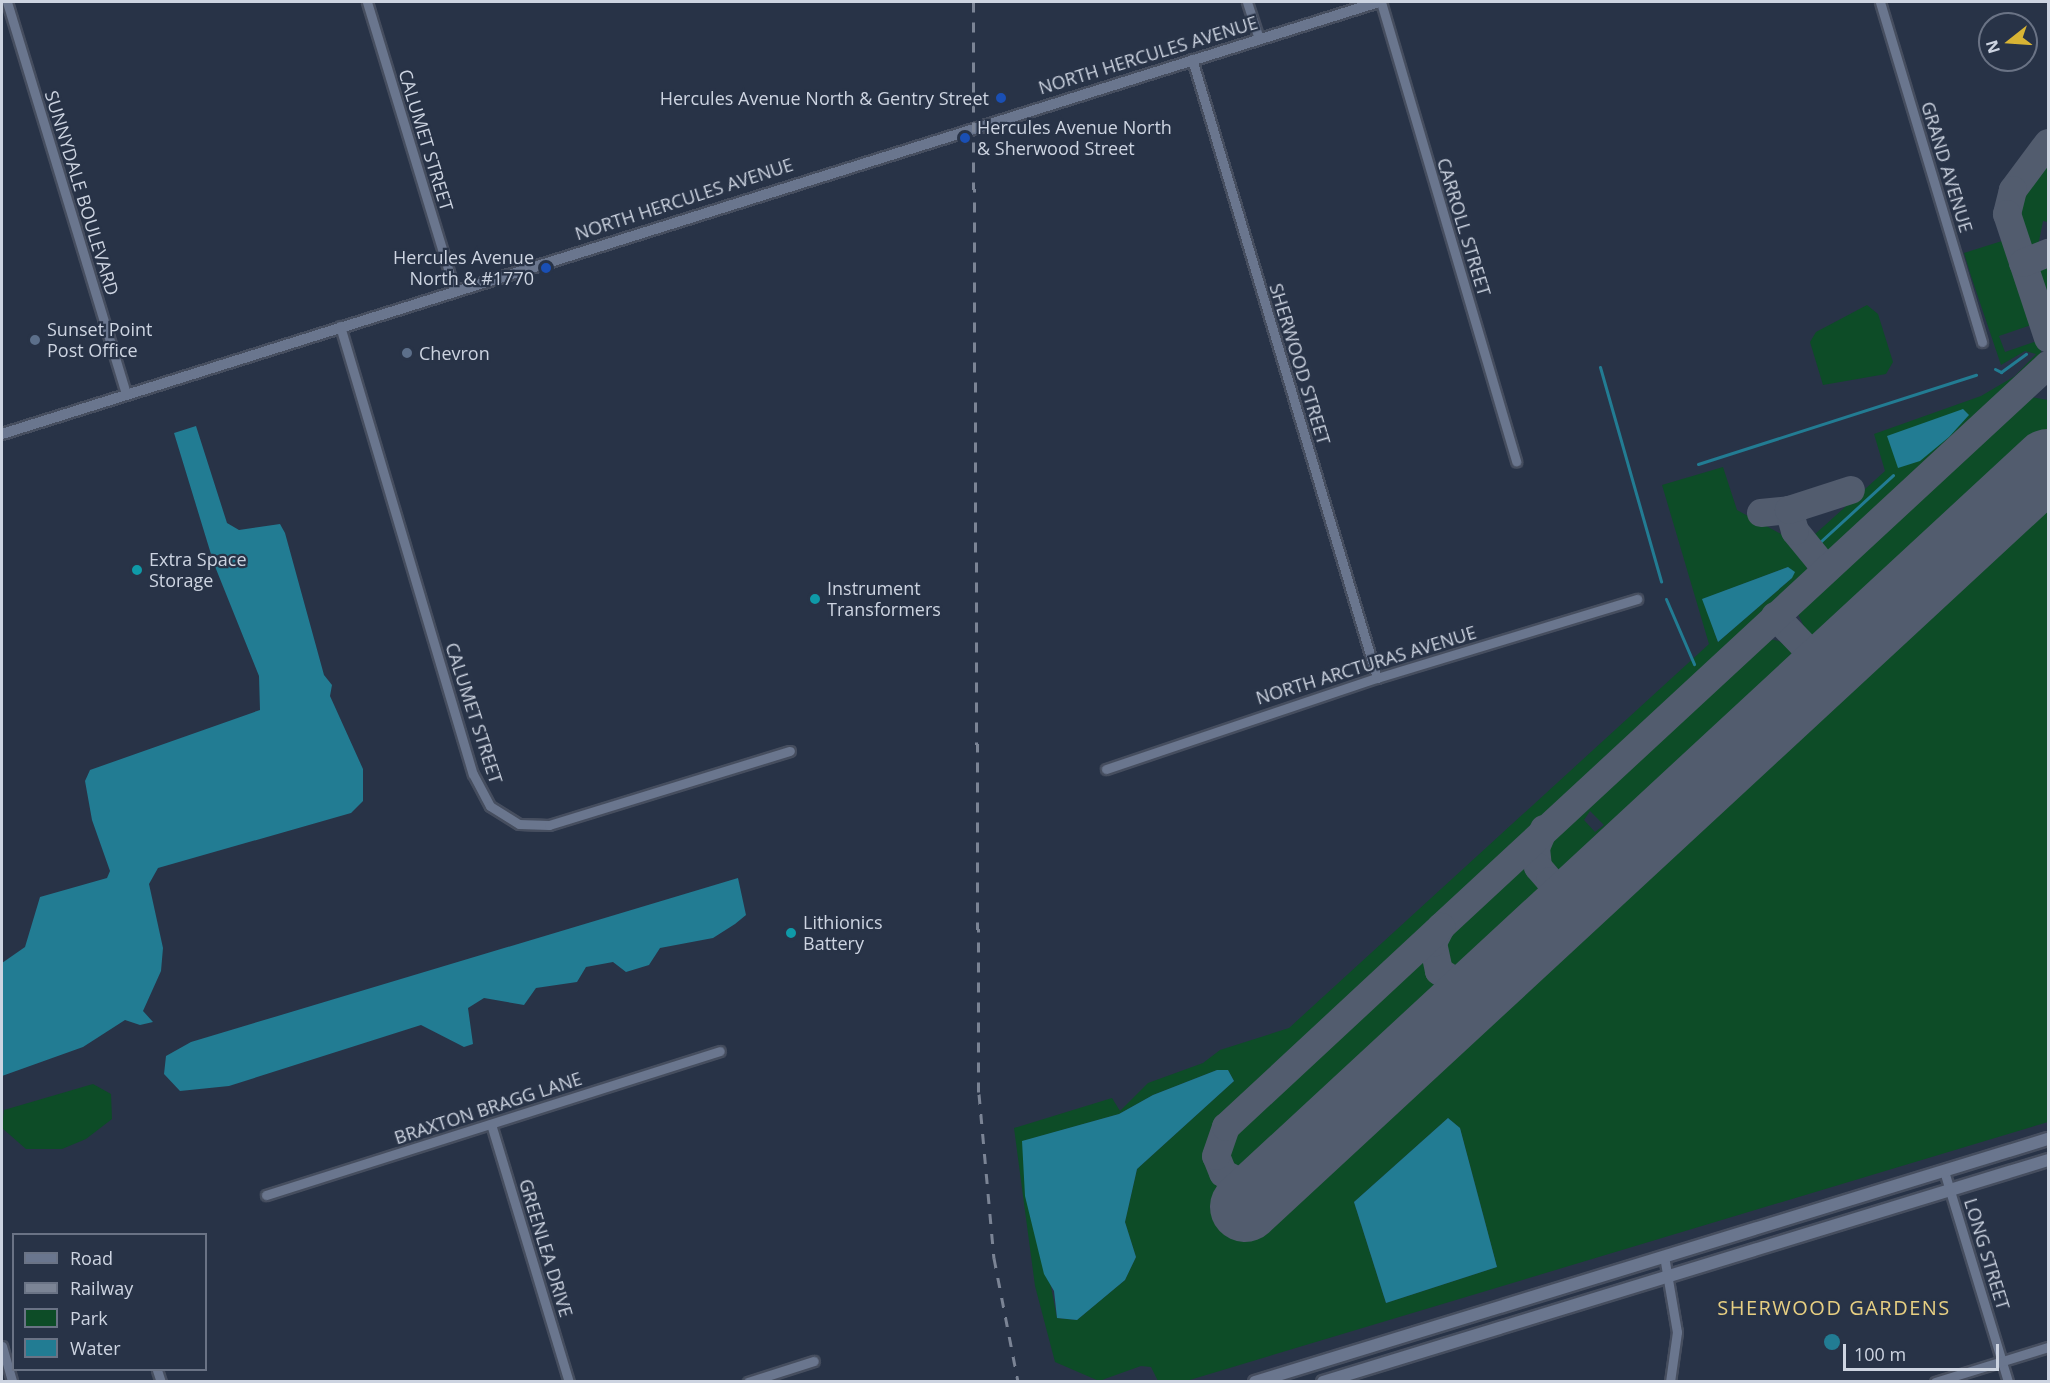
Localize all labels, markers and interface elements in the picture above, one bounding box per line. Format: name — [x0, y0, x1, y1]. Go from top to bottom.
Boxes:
street label: NORTH HERCULES AVENUE — [1036, 11, 1260, 99]
north arrow — [1978, 12, 2038, 72]
text: N — [1980, 37, 2005, 56]
street label: CALUMET STREET — [394, 67, 458, 213]
place label: Hercules Avenue North & Gentry Street — [660, 87, 989, 109]
street label: SUNNYDALE BOULEVARD — [41, 88, 123, 298]
marker: Hercules Avenue North & Gentry Street — [994, 91, 1008, 105]
street label: GRAND AVENUE — [1917, 99, 1977, 235]
place label: Hercules Avenue North & Sherwood Street — [977, 117, 1172, 160]
marker: Hercules Avenue North & Sherwood Street — [958, 131, 972, 145]
street label: NORTH HERCULES AVENUE — [572, 153, 796, 245]
street label: CARROLL STREET — [1433, 155, 1495, 299]
place label: Hercules Avenue North & #1770 — [393, 247, 534, 290]
marker: Hercules Avenue North & #1770 — [539, 261, 553, 275]
street label: SHERWOOD STREET — [1265, 281, 1335, 447]
place label: Sunset Point Post Office — [47, 319, 152, 362]
marker: Sunset Point Post Office — [28, 333, 42, 347]
place label: Chevron — [419, 342, 490, 364]
marker: Chevron — [400, 346, 414, 360]
place label: Extra Space Storage — [149, 549, 246, 592]
marker: Extra Space Storage — [130, 563, 144, 577]
place label: Instrument Transformers — [827, 578, 941, 620]
marker: Instrument Transformers — [808, 592, 822, 606]
street label: NORTH ARCTURAS AVENUE — [1253, 621, 1479, 709]
street label: CALUMET STREET — [441, 640, 507, 786]
place label: Lithionics Battery — [803, 912, 883, 954]
marker: Lithionics Battery — [784, 926, 798, 940]
street label: BRAXTON BRAGG LANE — [391, 1067, 585, 1149]
street label: GREENLEA DRIVE — [515, 1176, 577, 1320]
street label: LONG STREET — [1960, 1196, 2014, 1312]
legend — [12, 1233, 207, 1371]
text: Road — [70, 1246, 113, 1270]
text: Railway — [70, 1276, 133, 1300]
district label: SHERWOOD GARDENS — [1717, 1295, 1951, 1319]
text: Park — [70, 1306, 108, 1330]
scale bar — [1846, 1332, 2002, 1370]
text: Water — [70, 1336, 121, 1360]
text: 100 m — [1854, 1342, 1906, 1366]

